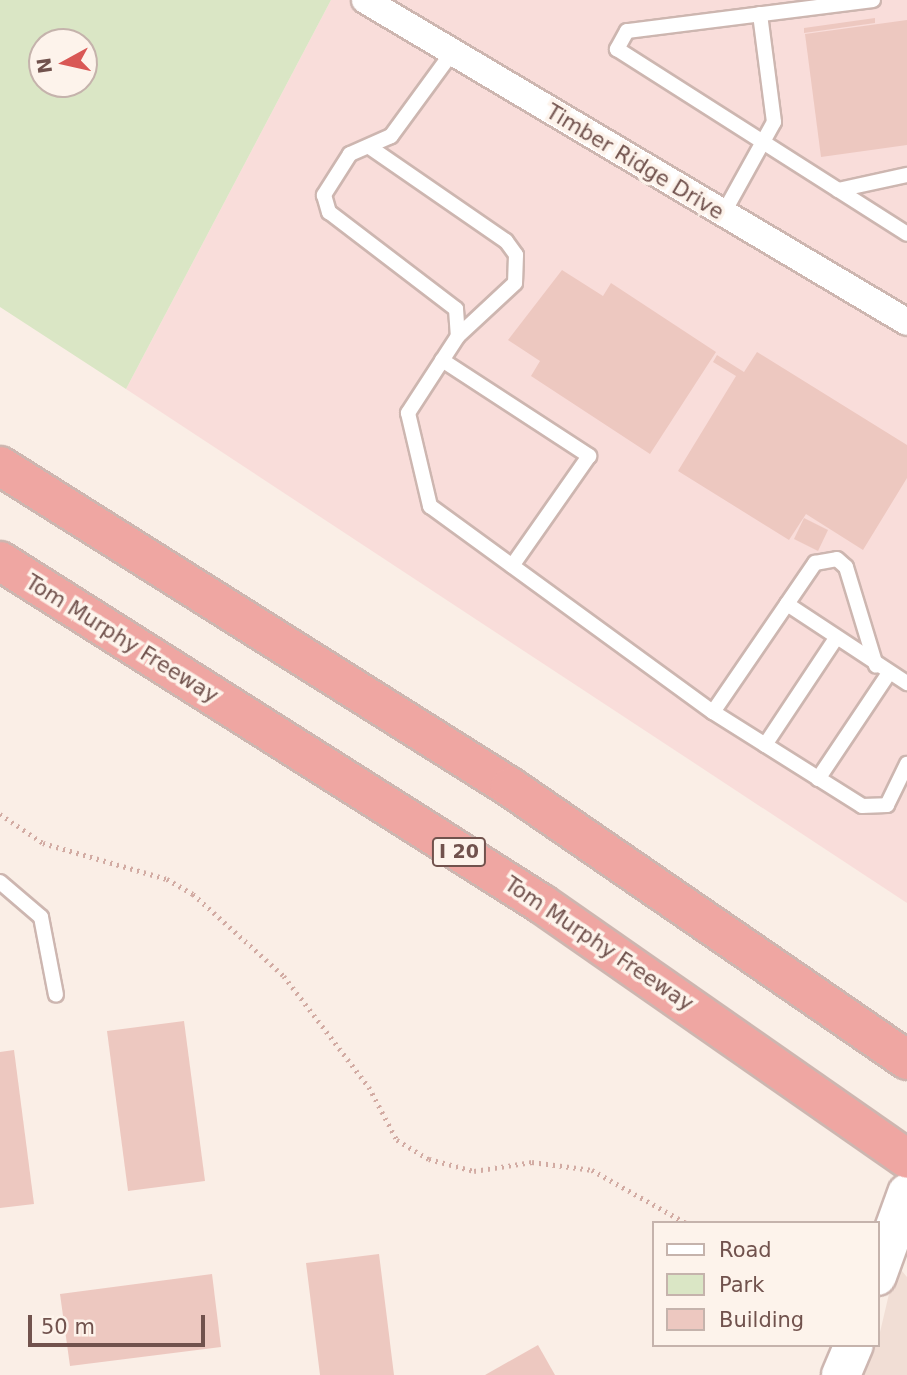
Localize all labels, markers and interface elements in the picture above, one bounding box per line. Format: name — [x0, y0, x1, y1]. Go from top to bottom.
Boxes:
north arrow — [28, 28, 98, 98]
text: N — [32, 56, 56, 75]
street label: Timber Ridge Drive — [542, 99, 728, 225]
street label: Tom Murphy Freeway — [21, 569, 223, 709]
road number: I 20 — [431, 836, 487, 867]
street label: Tom Murphy Freeway — [500, 871, 698, 1017]
legend — [652, 1221, 879, 1347]
text: Road — [719, 1238, 772, 1262]
text: Park — [719, 1273, 764, 1297]
scale bar — [32, 1302, 208, 1346]
text: Building — [719, 1308, 804, 1332]
text: 50 m — [41, 1315, 95, 1339]

